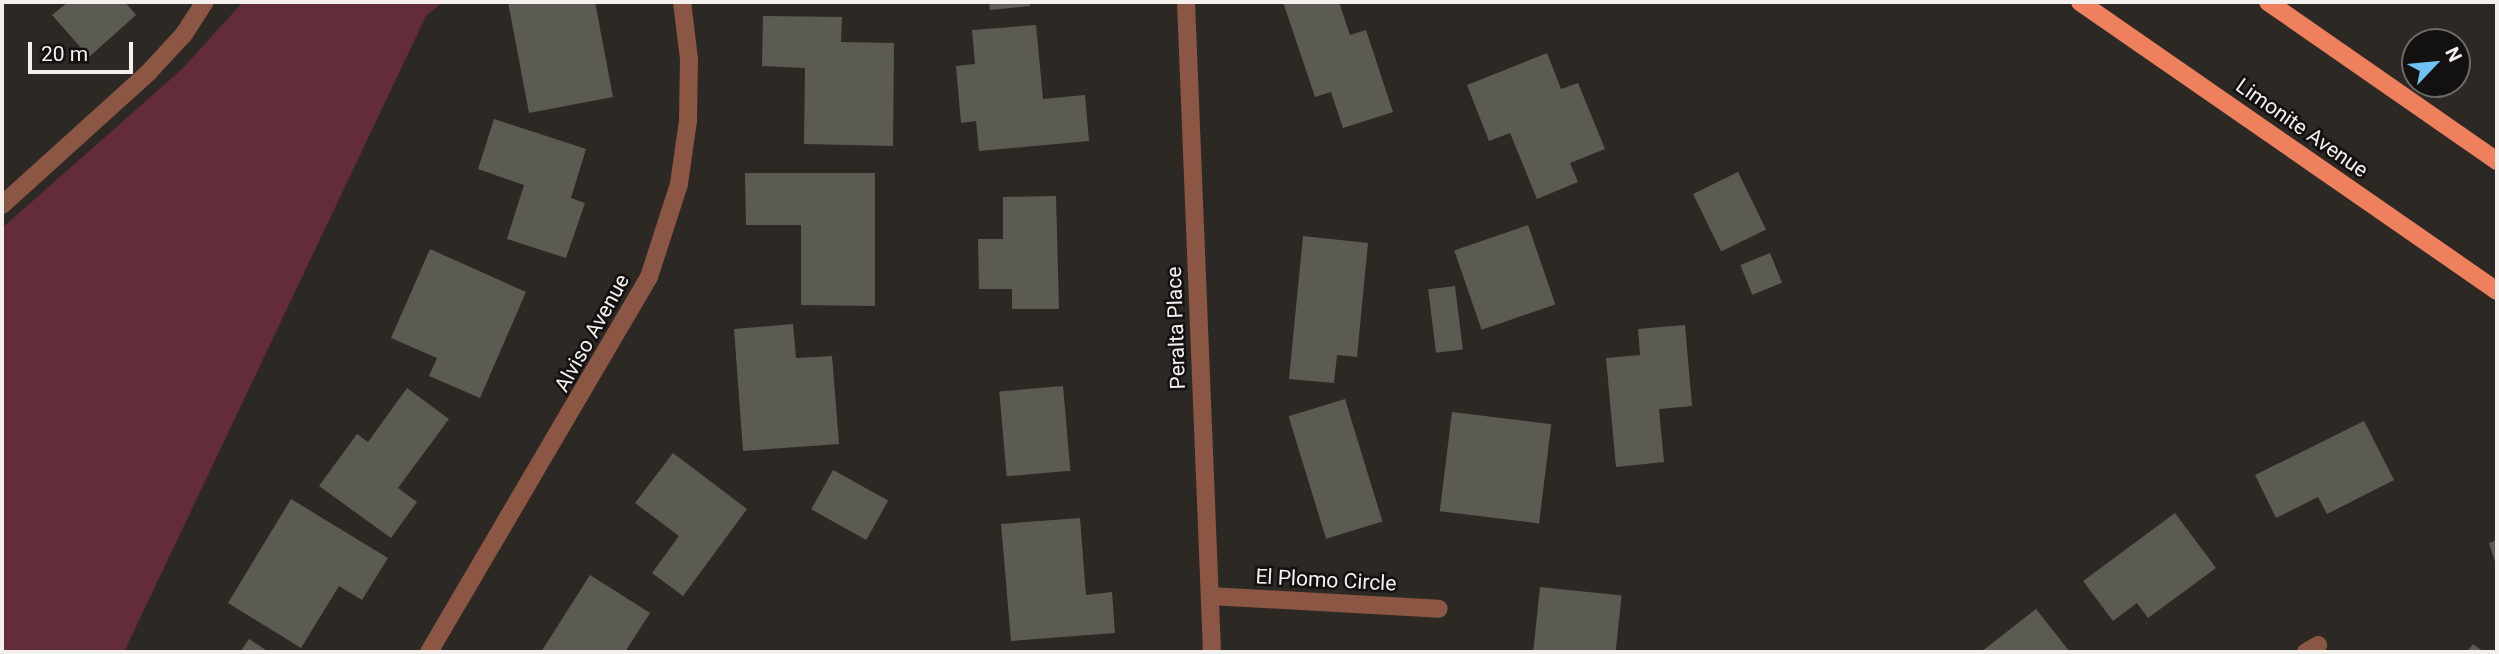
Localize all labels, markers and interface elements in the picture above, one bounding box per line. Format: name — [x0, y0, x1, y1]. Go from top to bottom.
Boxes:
scale bar — [32, 28, 136, 72]
north arrow — [2401, 28, 2471, 98]
text: 20 m — [41, 42, 88, 66]
text: N — [2440, 43, 2467, 66]
street label: Limonite Avenue — [2231, 73, 2373, 183]
street label: Peralta Place — [1161, 266, 1191, 390]
street label: Alviso Avenue — [549, 270, 635, 396]
street label: El Plomo Circle — [1255, 564, 1397, 596]

